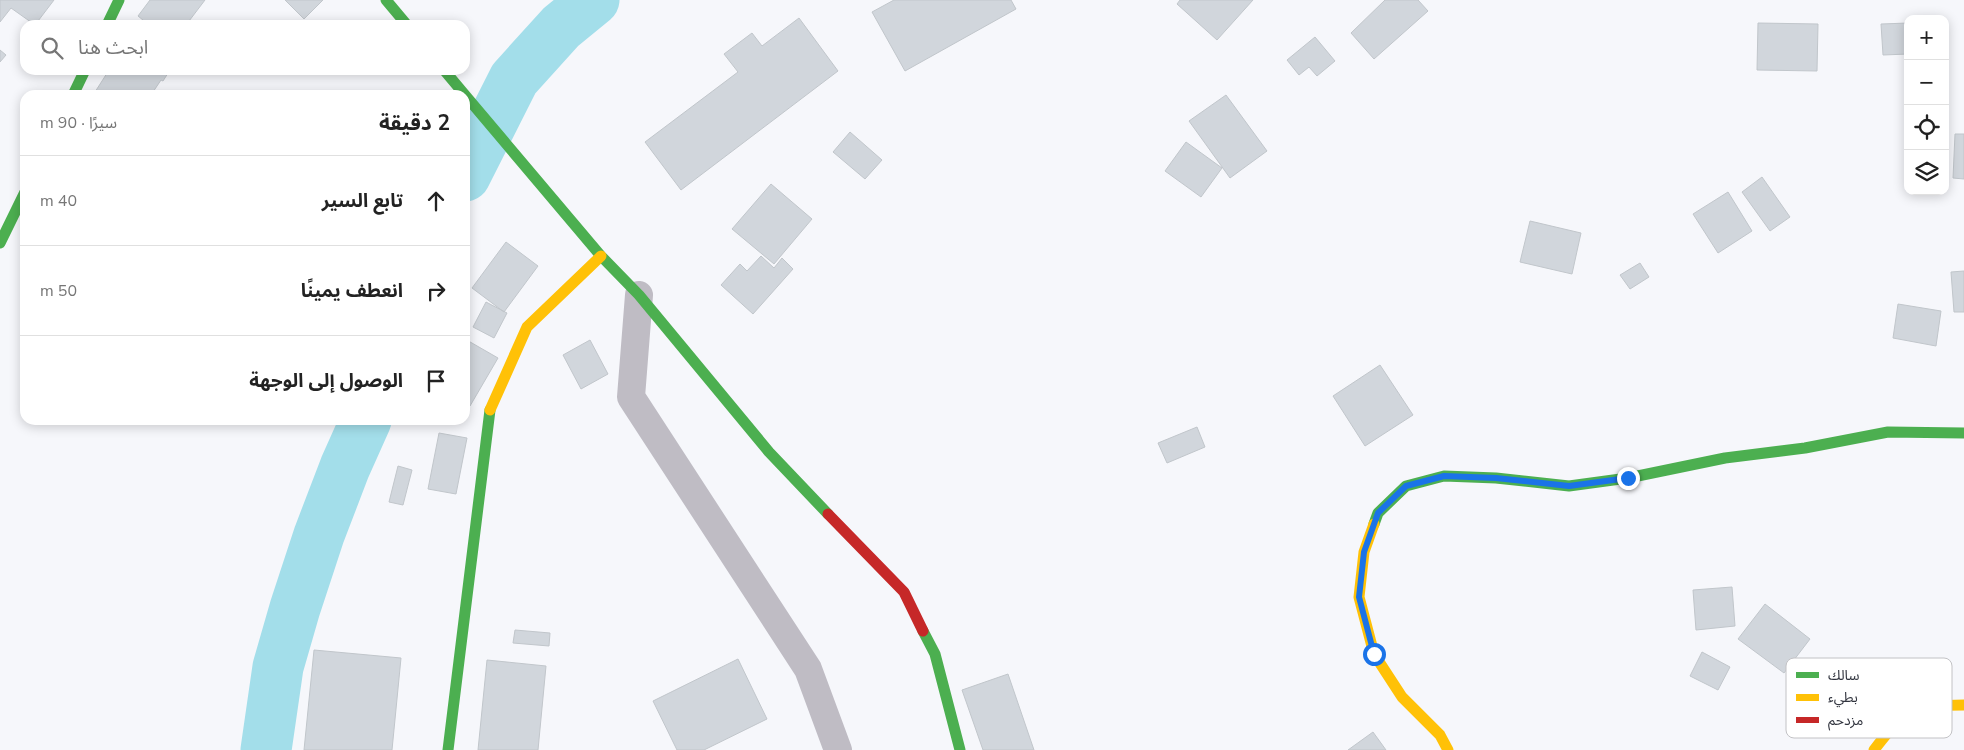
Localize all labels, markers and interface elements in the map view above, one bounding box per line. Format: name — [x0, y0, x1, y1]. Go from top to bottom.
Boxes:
map controls — [1904, 15, 1949, 195]
button: + — [1904, 15, 1949, 60]
search box — [20, 20, 470, 75]
icon: search — [38, 34, 66, 62]
text: ابحث هنا — [78, 35, 148, 61]
button: − — [1904, 60, 1949, 105]
button: locate — [1904, 105, 1949, 150]
text: 2 دقيقة — [379, 109, 450, 137]
text: سيرًا · 90 m — [40, 112, 117, 134]
button: layers — [1904, 150, 1949, 195]
icon: ahead — [422, 187, 450, 215]
text: تابع السير — [322, 188, 403, 214]
text: 40 m — [40, 190, 77, 212]
icon: right — [422, 277, 450, 305]
text: انعطف يمينًا — [301, 278, 403, 304]
text: 50 m — [40, 280, 77, 302]
icon: arrive — [422, 367, 450, 395]
text: الوصول إلى الوجهة — [249, 368, 403, 394]
route end — [1617, 467, 1640, 490]
route start — [1363, 643, 1386, 666]
legend — [1786, 658, 1952, 738]
text: سالك — [1828, 666, 1860, 685]
text: بطيء — [1828, 688, 1858, 708]
text: مزدحم — [1828, 711, 1863, 731]

